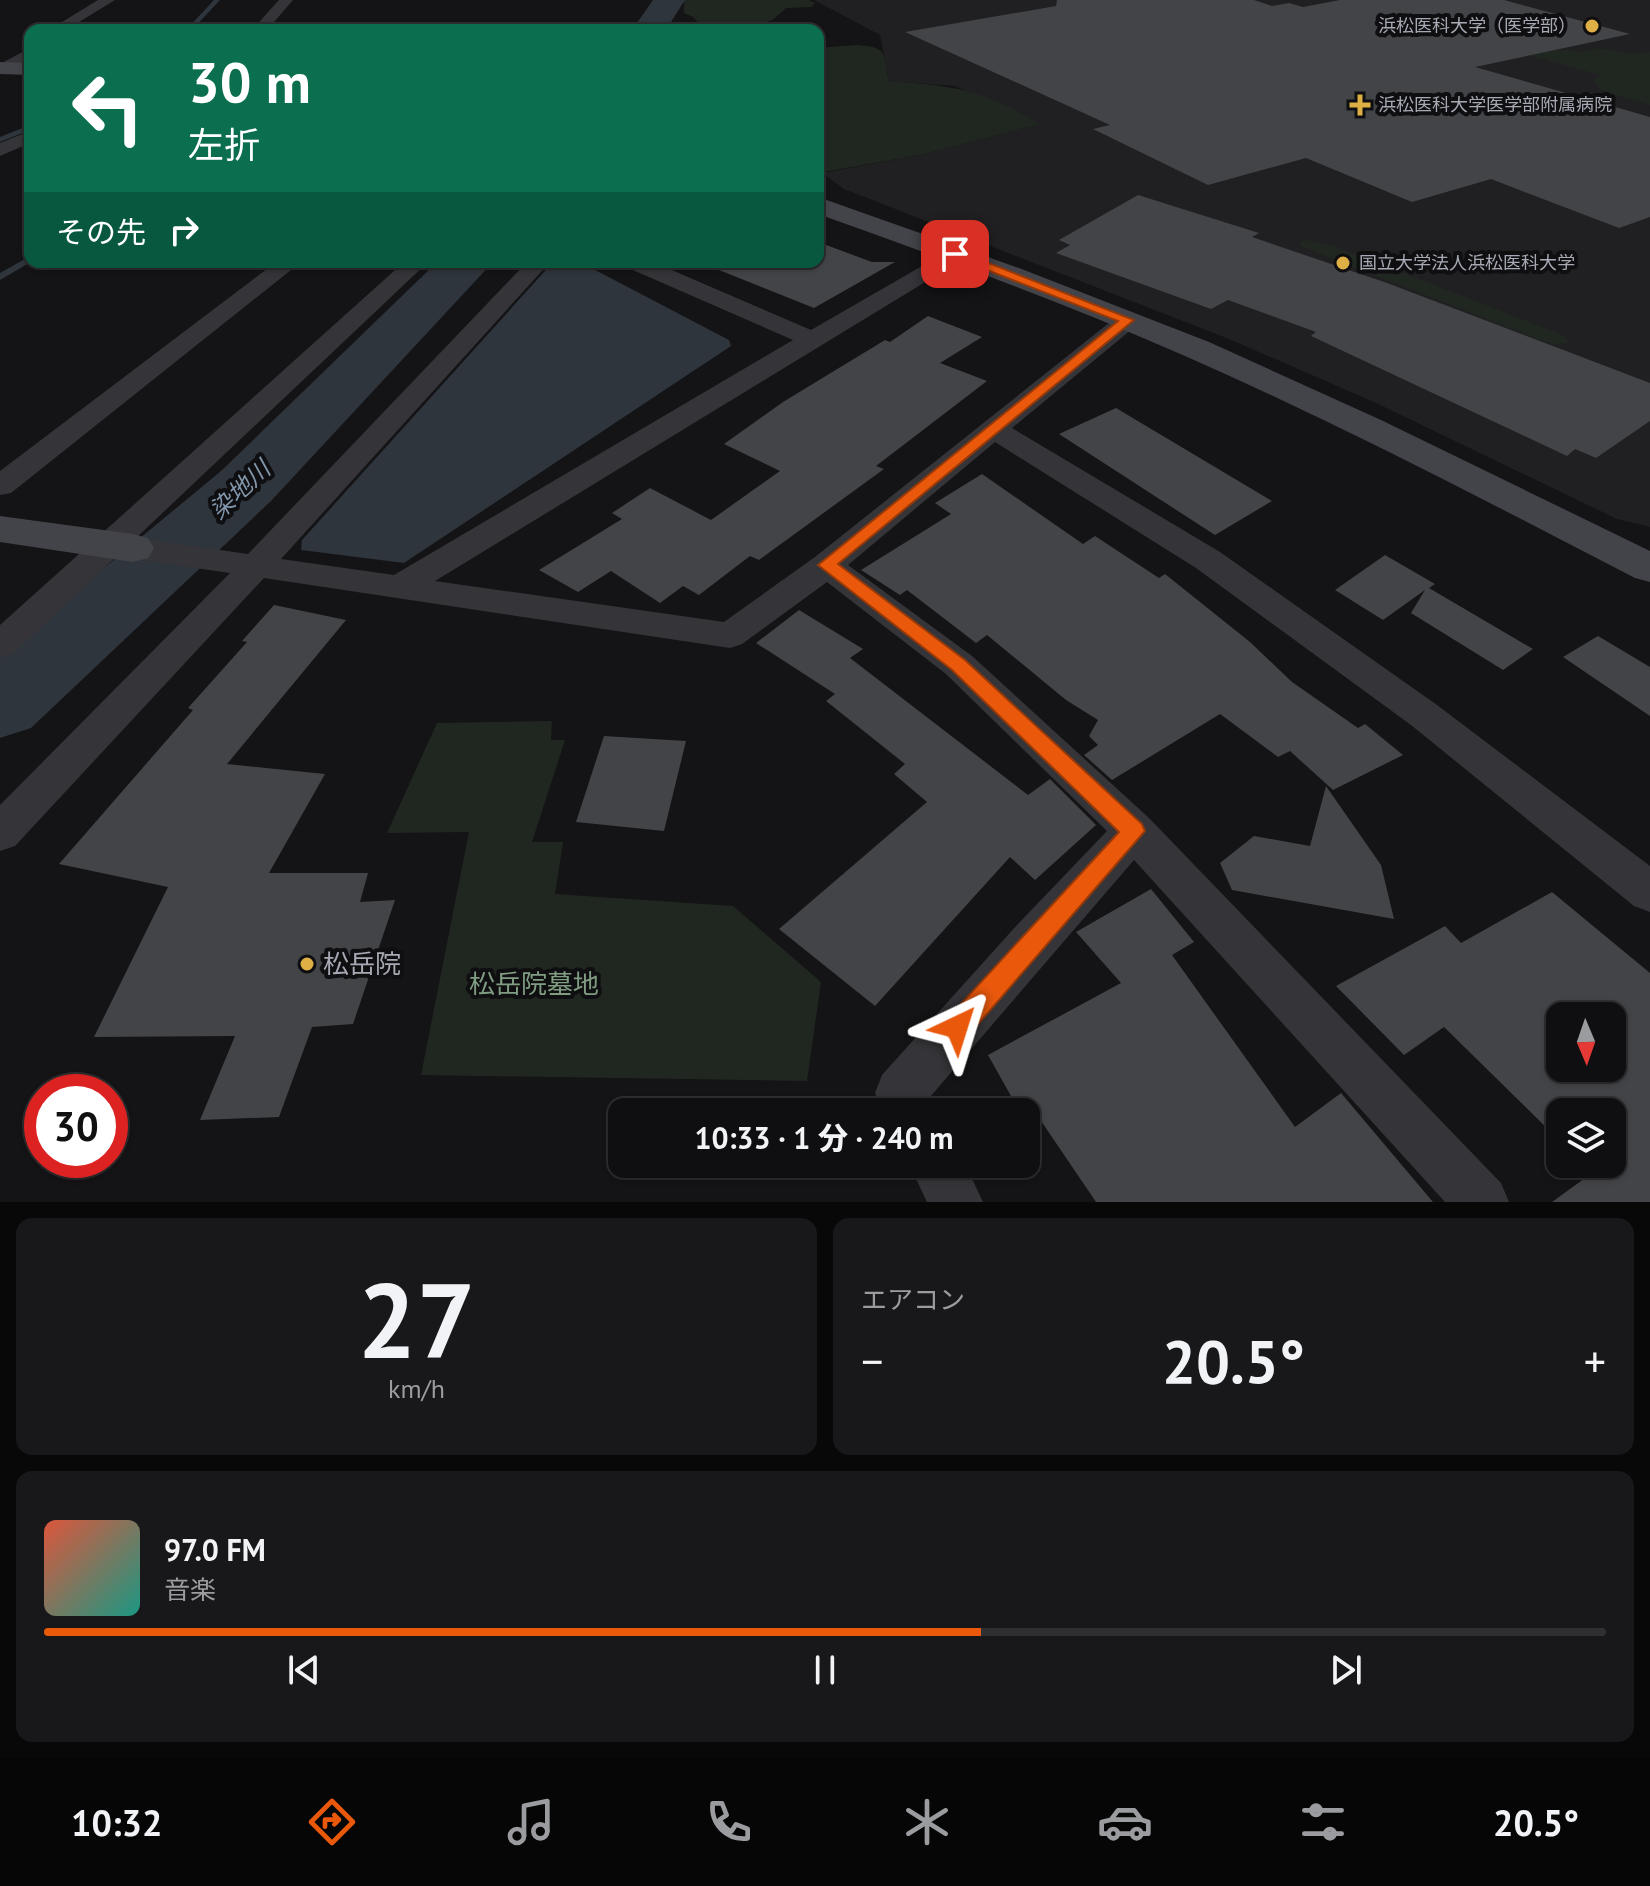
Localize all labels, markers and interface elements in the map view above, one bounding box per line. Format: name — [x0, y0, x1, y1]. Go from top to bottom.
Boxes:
place label: 浜松医科大学（医学部） — [1378, 14, 1576, 37]
marker: 浜松医科大学（医学部） — [1583, 17, 1601, 35]
text: 30 m — [188, 46, 311, 118]
icon: left — [56, 56, 160, 160]
place label: 浜松医科大学医学部附属病院 — [1378, 93, 1612, 116]
marker: 浜松医科大学医学部附属病院 — [1349, 94, 1371, 116]
text: 左折 — [188, 121, 260, 168]
icon: right — [162, 208, 206, 252]
text: その先 — [56, 212, 146, 251]
pin — [921, 220, 989, 288]
icon: arrive — [933, 232, 977, 276]
place label: 国立大学法人浜松医科大学 — [1359, 251, 1575, 274]
marker: 国立大学法人浜松医科大学 — [1334, 254, 1352, 272]
water label: 染地川 — [203, 452, 279, 526]
place label: 松岳院 — [323, 947, 401, 980]
marker: 松岳院 — [298, 955, 316, 973]
park label: 松岳院墓地 — [469, 967, 599, 1000]
position arrow — [915, 985, 999, 1069]
north arrow — [1546, 1002, 1626, 1082]
map controls — [1546, 1002, 1626, 1178]
speed limit sign: 30 — [24, 1074, 128, 1178]
button: layers — [1546, 1098, 1626, 1178]
text: 10:33 · 1 分 · 240 m — [694, 1118, 954, 1157]
text: 27 — [358, 1252, 475, 1387]
text: エアコン — [861, 1283, 965, 1316]
text: 20.5° — [1162, 1322, 1305, 1400]
text: − — [861, 1332, 883, 1389]
text: + — [1584, 1332, 1606, 1389]
text: km/h — [388, 1372, 445, 1405]
text: 97.0 FM — [164, 1530, 266, 1569]
text: 音楽 — [164, 1573, 216, 1606]
icon: previous — [282, 1648, 326, 1692]
icon: pause — [803, 1648, 847, 1692]
icon: next — [1324, 1648, 1368, 1692]
icon: directions — [304, 1794, 360, 1850]
icon: music — [503, 1794, 559, 1850]
icon: phone — [701, 1794, 757, 1850]
icon: climate — [899, 1794, 955, 1850]
icon: car — [1097, 1794, 1153, 1850]
icon: filters — [1295, 1794, 1351, 1850]
text: 10:32 — [71, 1799, 162, 1846]
text: 20.5° — [1493, 1799, 1579, 1846]

